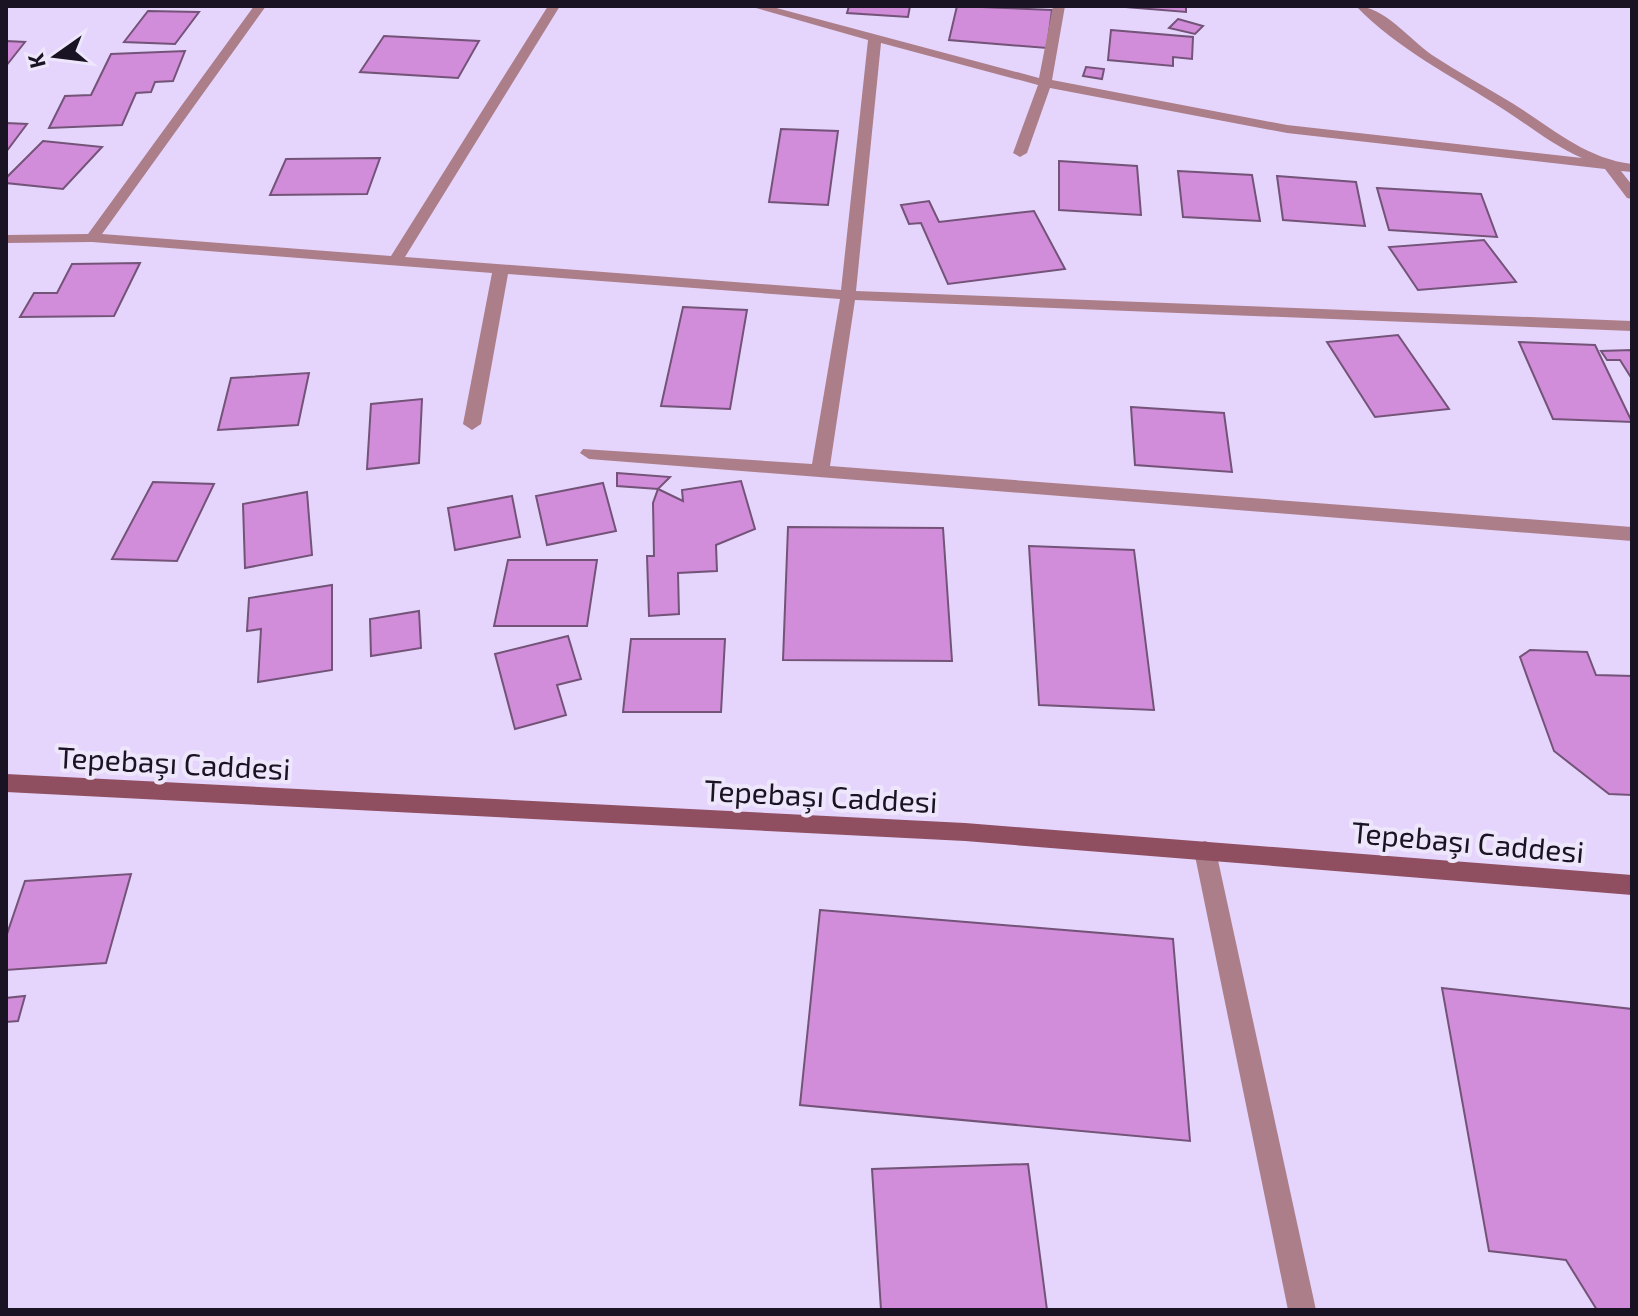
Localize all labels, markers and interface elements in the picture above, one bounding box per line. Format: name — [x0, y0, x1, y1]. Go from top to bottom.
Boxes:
north arrow — [16, 16, 96, 96]
text: K — [21, 51, 50, 71]
street label: Tepebaşı Caddesi — [56, 738, 291, 787]
street label: Tepebaşı Caddesi — [703, 771, 938, 820]
street label: Tepebaşı Caddesi — [1350, 813, 1586, 870]

